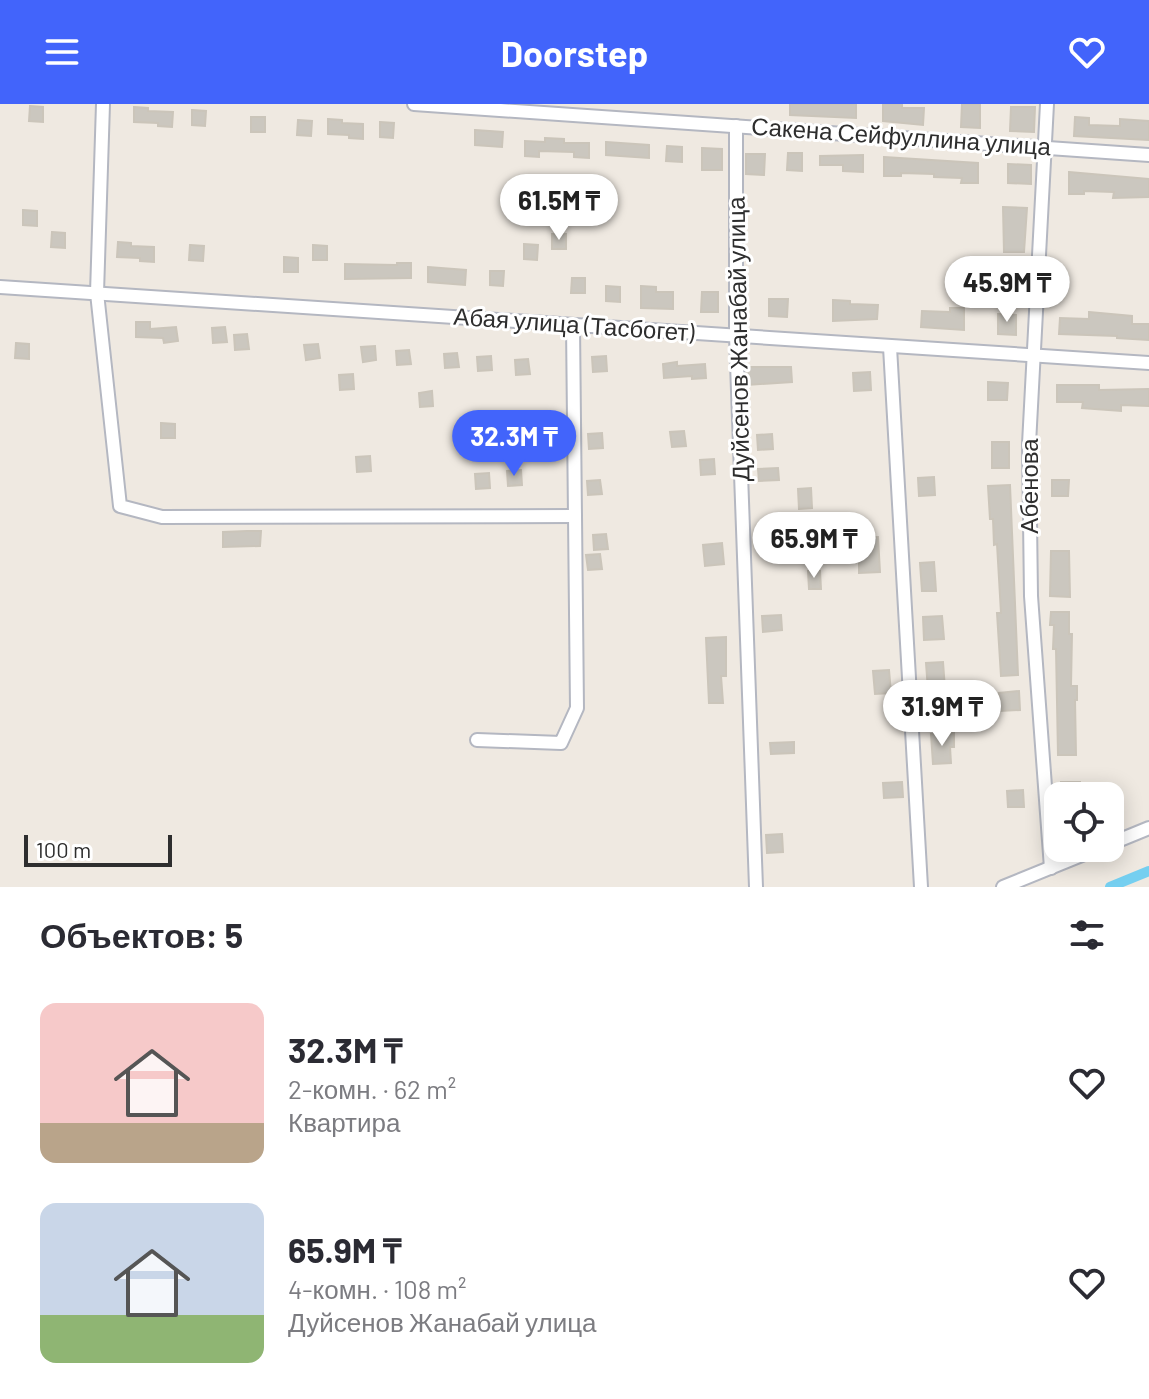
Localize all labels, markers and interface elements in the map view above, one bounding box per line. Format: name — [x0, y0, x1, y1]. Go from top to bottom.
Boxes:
icon: menu — [40, 30, 84, 74]
icon: heart — [1065, 30, 1109, 74]
text: Doorstep — [501, 31, 648, 74]
street label: Сакена Сейфуллина улица — [750, 111, 1053, 160]
pin: 61.5M ₸ — [485, 174, 633, 242]
text: 61.5M ₸ — [518, 184, 600, 215]
street label: Дуйсенов Жанабай улица — [721, 196, 754, 482]
pin: 45.9M ₸ — [933, 256, 1081, 324]
text: 45.9M ₸ — [963, 266, 1051, 297]
street label: Абая улица (Тасбогет) — [453, 301, 696, 346]
pin: 32.3M ₸ — [440, 410, 588, 478]
text: 32.3M ₸ — [470, 420, 558, 451]
street label: Абенова — [1014, 438, 1043, 534]
pin: 65.9M ₸ — [740, 512, 888, 580]
text: 65.9M ₸ — [771, 522, 857, 553]
pin: 31.9M ₸ — [868, 680, 1016, 748]
text: 31.9M ₸ — [901, 690, 983, 721]
map controls — [1044, 782, 1124, 862]
button: locate — [1044, 782, 1124, 862]
scale bar — [24, 831, 172, 867]
text: 100 m — [36, 836, 91, 862]
icon: filters — [1065, 913, 1109, 957]
text: Объектов: 5 — [40, 914, 243, 955]
text: 32.3M ₸ — [288, 1029, 403, 1070]
icon: home — [104, 1035, 200, 1131]
icon: heart — [1065, 1061, 1109, 1105]
text: 2-комн. · 62 m² — [288, 1073, 456, 1104]
text: Квартира — [288, 1106, 400, 1137]
text: 65.9M ₸ — [288, 1229, 402, 1270]
icon: home — [104, 1235, 200, 1331]
icon: heart — [1065, 1261, 1109, 1305]
text: 4-комн. · 108 m² — [288, 1273, 467, 1304]
text: Дуйсенов Жанабай улица — [288, 1306, 597, 1337]

